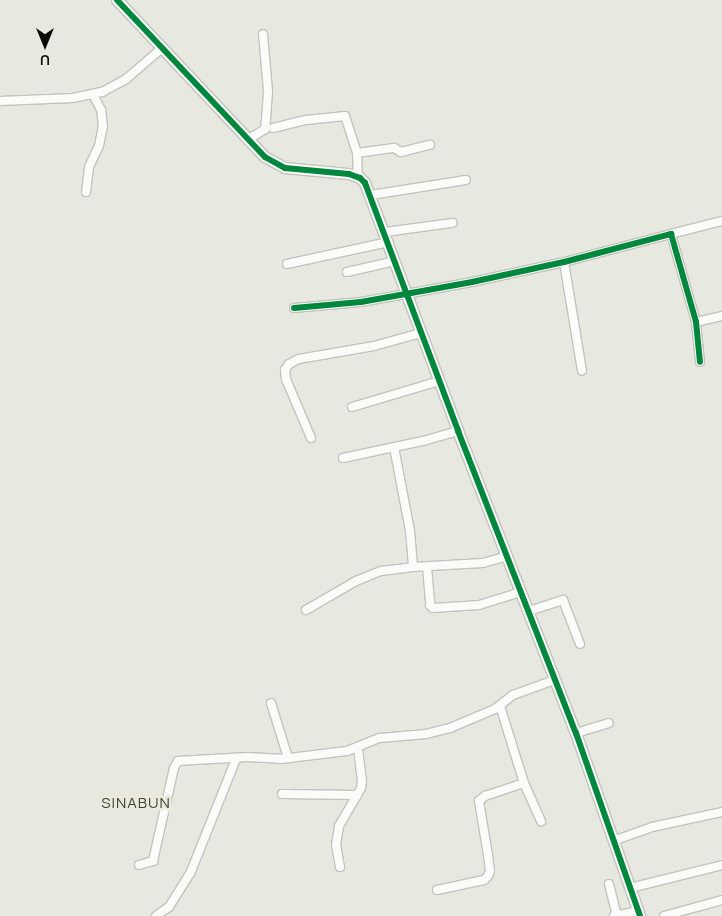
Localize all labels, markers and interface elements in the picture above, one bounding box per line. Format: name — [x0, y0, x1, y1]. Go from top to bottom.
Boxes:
north arrow — [20, 20, 70, 70]
text: U — [40, 51, 50, 70]
district label: SINABUN — [100, 794, 172, 812]

